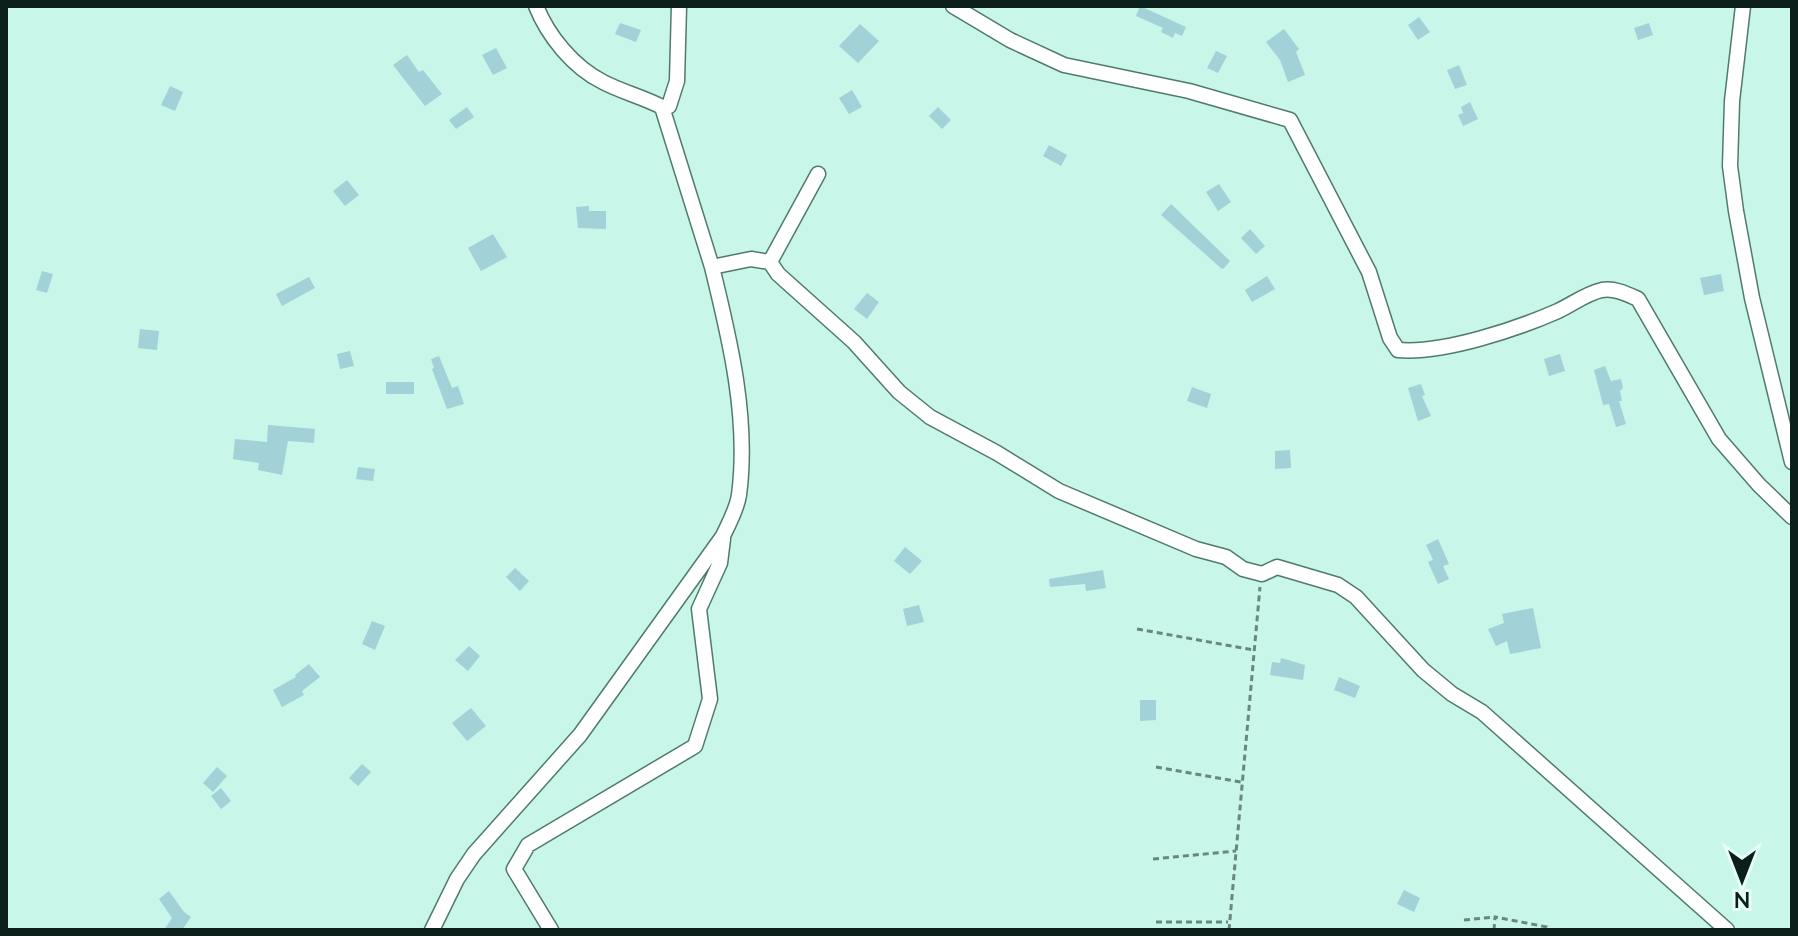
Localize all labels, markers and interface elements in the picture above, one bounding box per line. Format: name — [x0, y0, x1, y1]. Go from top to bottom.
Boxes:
north arrow — [1702, 840, 1782, 920]
text: N — [1734, 884, 1750, 914]

